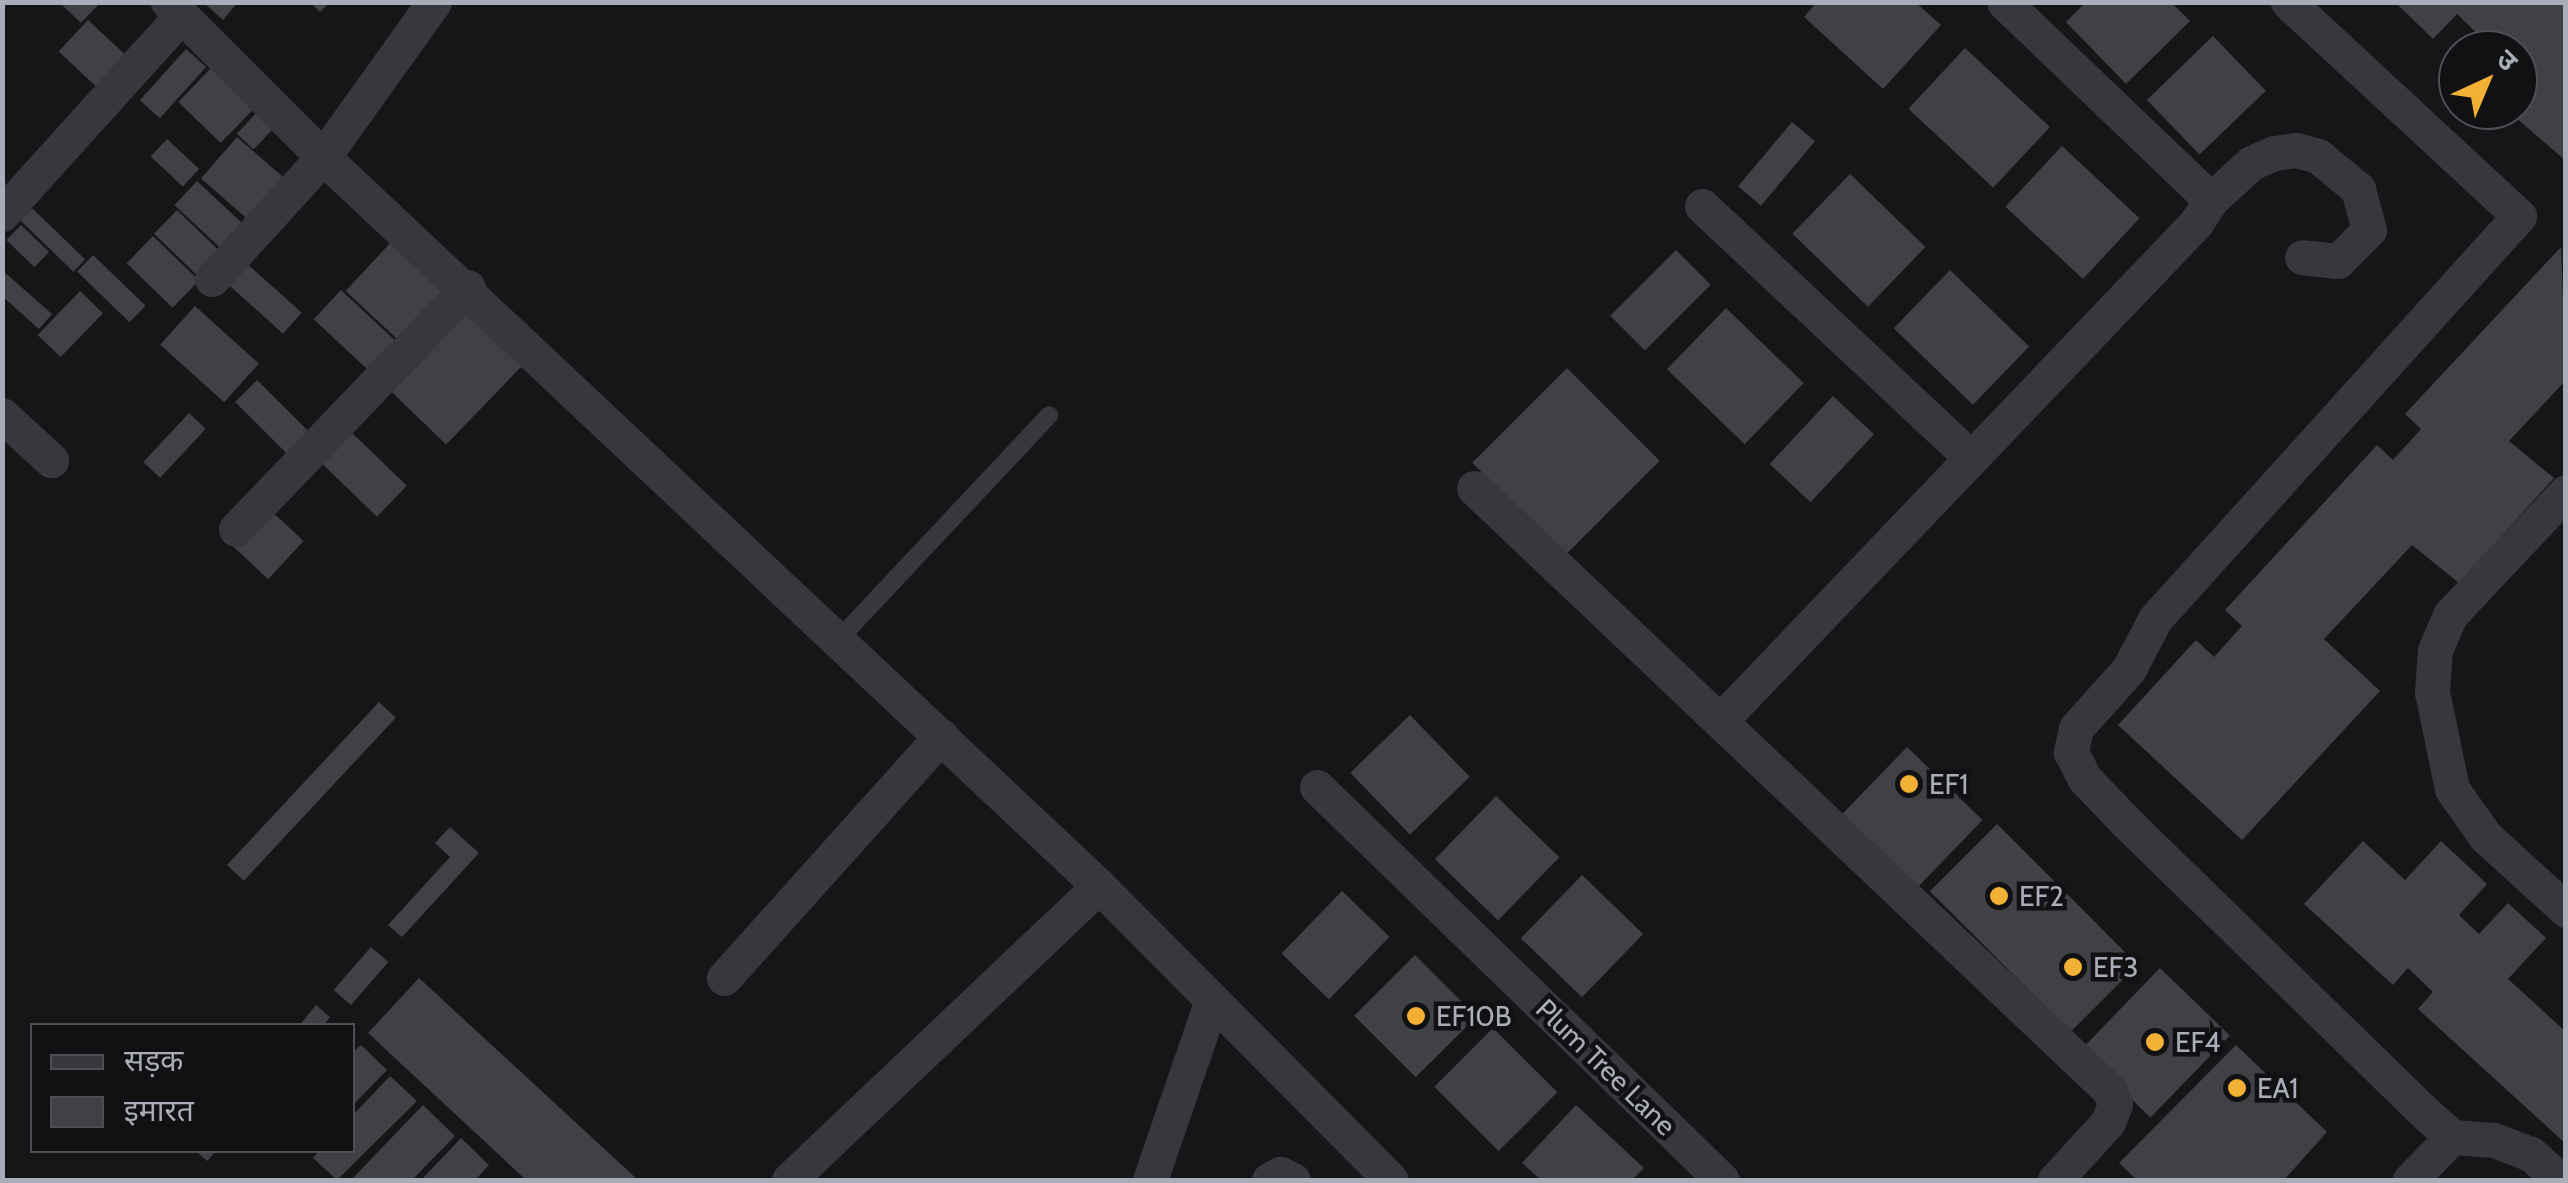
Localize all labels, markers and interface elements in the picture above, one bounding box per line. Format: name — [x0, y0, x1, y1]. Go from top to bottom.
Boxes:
north arrow — [2438, 30, 2538, 130]
text: उ — [2490, 42, 2525, 78]
place label: EF1 — [1929, 767, 1968, 801]
marker: EF1 — [1898, 773, 1920, 795]
place label: EF2 — [2019, 879, 2064, 913]
marker: EF2 — [1988, 885, 2010, 907]
place label: EF3 — [2093, 950, 2138, 984]
marker: EF3 — [2062, 956, 2084, 978]
street label: Plum Tree Lane — [1529, 992, 1683, 1142]
place label: EF10B — [1436, 999, 1512, 1033]
marker: EF10B — [1405, 1005, 1427, 1027]
legend — [30, 1023, 355, 1153]
place label: EF4 — [2175, 1025, 2220, 1059]
marker: EF4 — [2144, 1031, 2166, 1053]
text: सड़क — [124, 1042, 183, 1079]
place label: EA1 — [2257, 1071, 2298, 1105]
marker: EA1 — [2226, 1077, 2248, 1099]
text: इमारत — [124, 1092, 194, 1129]

